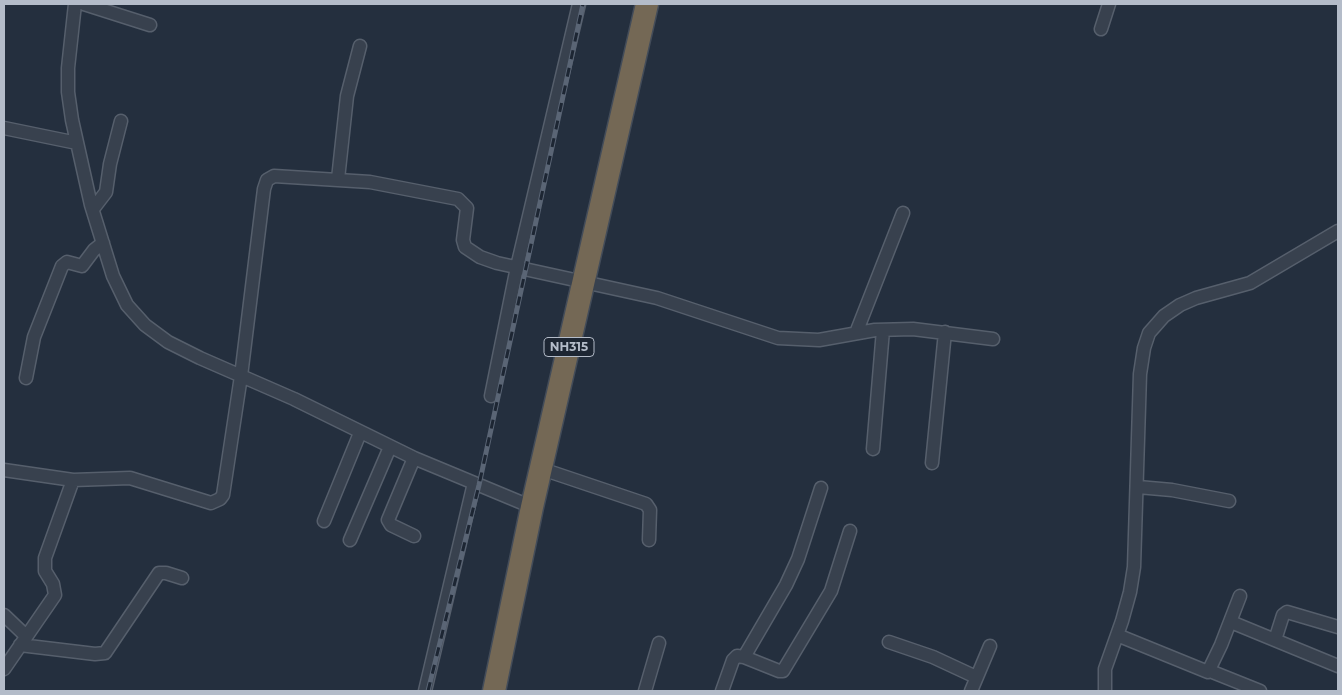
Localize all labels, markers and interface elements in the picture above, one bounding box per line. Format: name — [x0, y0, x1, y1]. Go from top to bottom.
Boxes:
road number: NH315 — [544, 338, 594, 357]

